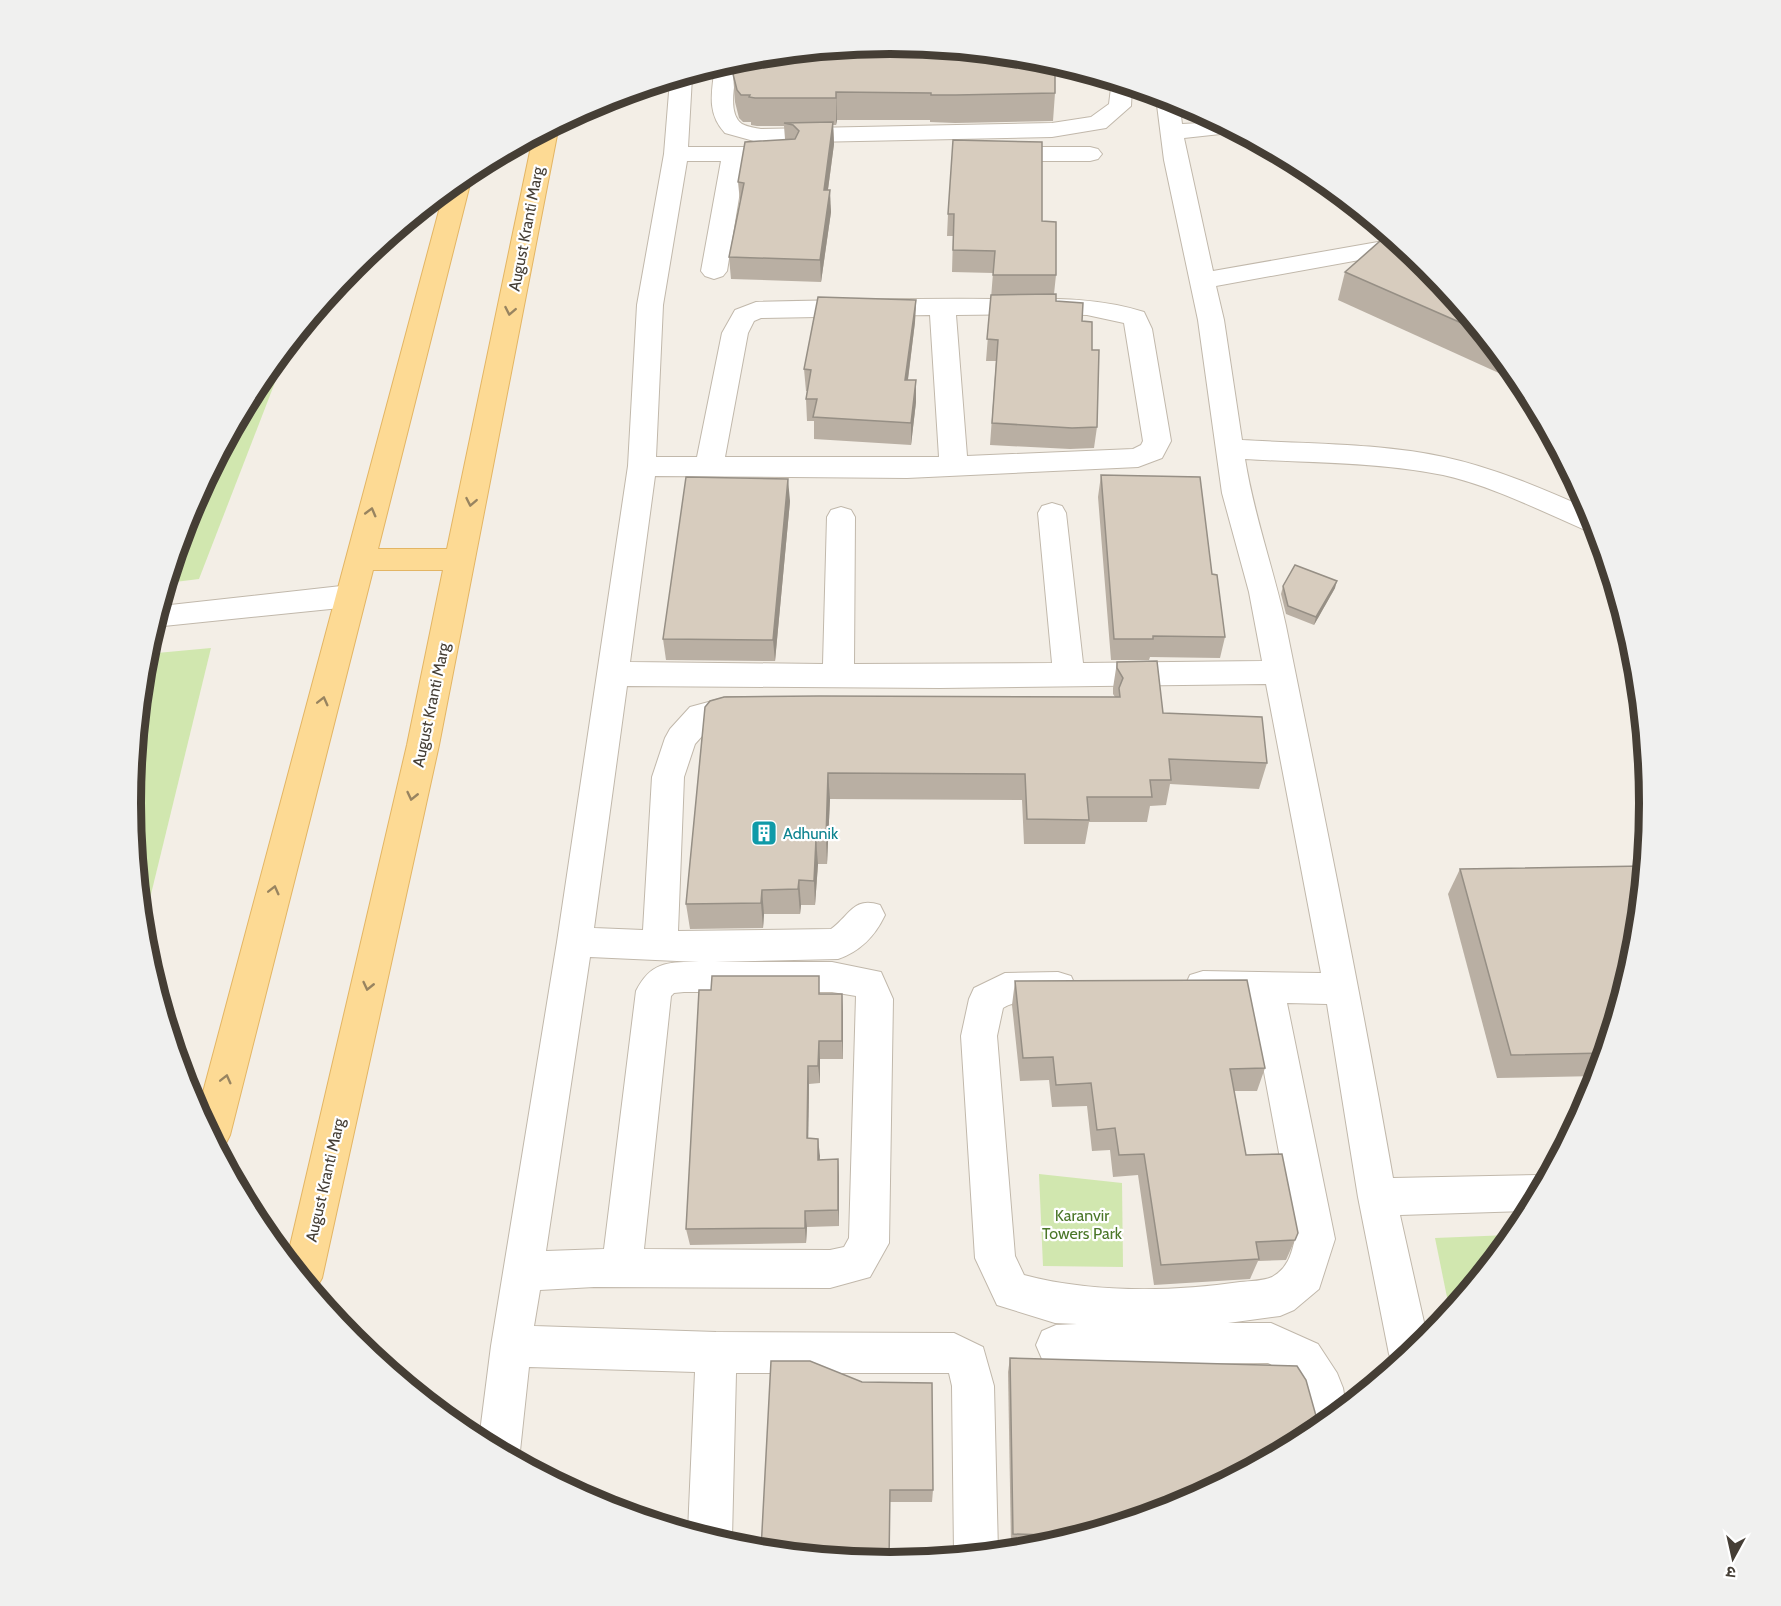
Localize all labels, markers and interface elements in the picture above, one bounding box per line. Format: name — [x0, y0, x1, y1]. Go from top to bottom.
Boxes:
street label: August Kranti Marg — [505, 164, 548, 293]
one-way arrow — [504, 306, 517, 316]
one-way arrow — [465, 497, 478, 507]
one-way arrow — [363, 507, 376, 517]
street label: August Kranti Marg — [409, 640, 454, 769]
one-way arrow — [316, 696, 328, 707]
one-way arrow — [406, 791, 419, 801]
building icon: Adhunik — [749, 818, 779, 848]
place label: Adhunik — [783, 824, 839, 843]
one-way arrow — [267, 885, 280, 895]
one-way arrow — [363, 981, 376, 991]
one-way arrow — [218, 1074, 231, 1084]
street label: August Kranti Marg — [302, 1115, 349, 1244]
park label: Karanvir Towers Park — [1042, 1206, 1123, 1243]
north arrow — [1703, 1528, 1763, 1588]
text: उ — [1724, 1562, 1737, 1582]

